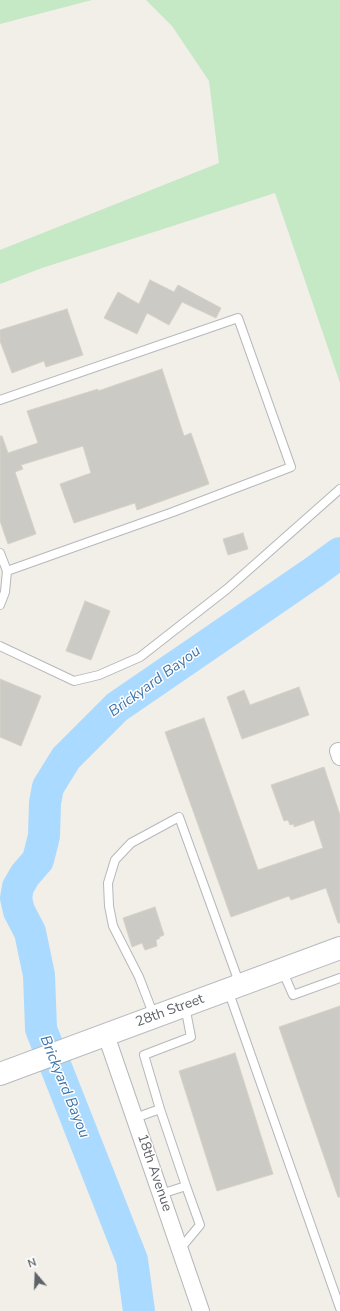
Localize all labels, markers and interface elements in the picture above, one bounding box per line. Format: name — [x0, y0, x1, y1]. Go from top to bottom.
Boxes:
water label: Brickyard Bayou — [106, 643, 204, 721]
street label: 28th Street — [134, 991, 206, 1031]
water label: Brickyard Bayou — [35, 1033, 93, 1141]
street label: 18th Avenue — [133, 1132, 175, 1214]
north arrow — [16, 1255, 56, 1295]
text: N — [26, 1255, 38, 1272]

